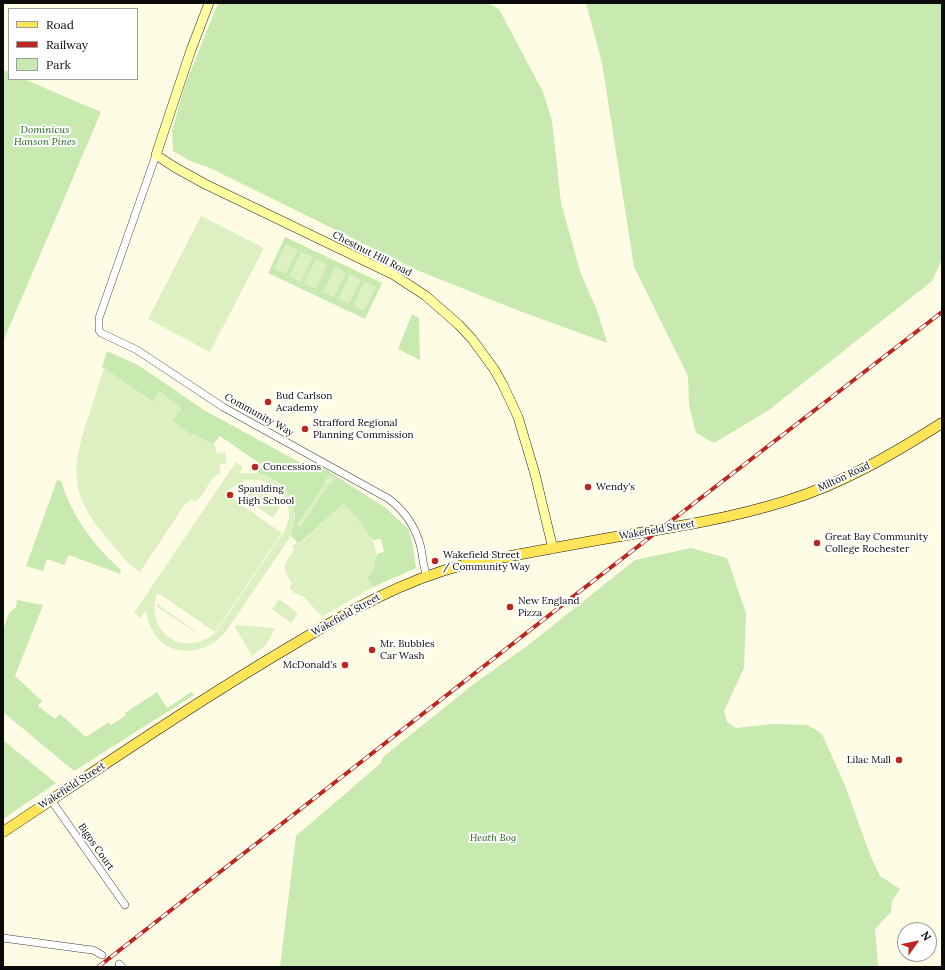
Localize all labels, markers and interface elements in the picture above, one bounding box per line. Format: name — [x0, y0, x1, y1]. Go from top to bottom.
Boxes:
legend — [8, 8, 138, 80]
text: Road — [46, 17, 74, 32]
text: Railway — [46, 37, 88, 52]
text: Park — [46, 57, 71, 72]
park label: Dominicus Hanson Pines — [14, 124, 76, 148]
street label: Chestnut Hill Road — [330, 229, 414, 279]
place label: Bud Carlson Academy — [276, 390, 332, 414]
street label: Community Way — [222, 391, 296, 439]
marker: Bud Carlson Academy — [263, 397, 273, 407]
place label: Strafford Regional Planning Commission — [313, 417, 414, 440]
marker: Strafford Regional Planning Commission — [300, 424, 310, 434]
street label: Milton Road — [816, 460, 872, 494]
place label: Concessions — [263, 461, 321, 473]
marker: Concessions — [250, 462, 260, 472]
place label: Wendy's — [596, 481, 635, 493]
marker: Wendy's — [583, 482, 593, 492]
place label: Spaulding High School — [238, 483, 294, 506]
marker: Spaulding High School — [225, 490, 235, 500]
street label: Wakefield Street — [618, 517, 696, 543]
place label: Great Bay Community College Rochester — [825, 531, 928, 554]
marker: Great Bay Community College Rochester — [812, 538, 822, 548]
place label: Wakefield Street / Community Way — [443, 549, 530, 572]
marker: Wakefield Street / Community Way — [430, 556, 440, 566]
street label: Wakefield Street — [310, 591, 382, 639]
place label: New England Pizza — [518, 595, 580, 618]
marker: New England Pizza — [505, 602, 515, 612]
place label: Mr. Bubbles Car Wash — [380, 638, 435, 662]
marker: Mr. Bubbles Car Wash — [367, 645, 377, 655]
place label: McDonald's — [283, 659, 337, 671]
marker: McDonald's — [340, 660, 350, 670]
place label: Lilac Mall — [847, 754, 891, 766]
marker: Lilac Mall — [894, 755, 904, 765]
street label: Wakefield Street — [37, 760, 107, 812]
street label: Bigos Court — [75, 821, 117, 873]
park label: Heath Bog — [470, 832, 516, 844]
north arrow — [897, 922, 937, 962]
text: N — [918, 929, 934, 943]

